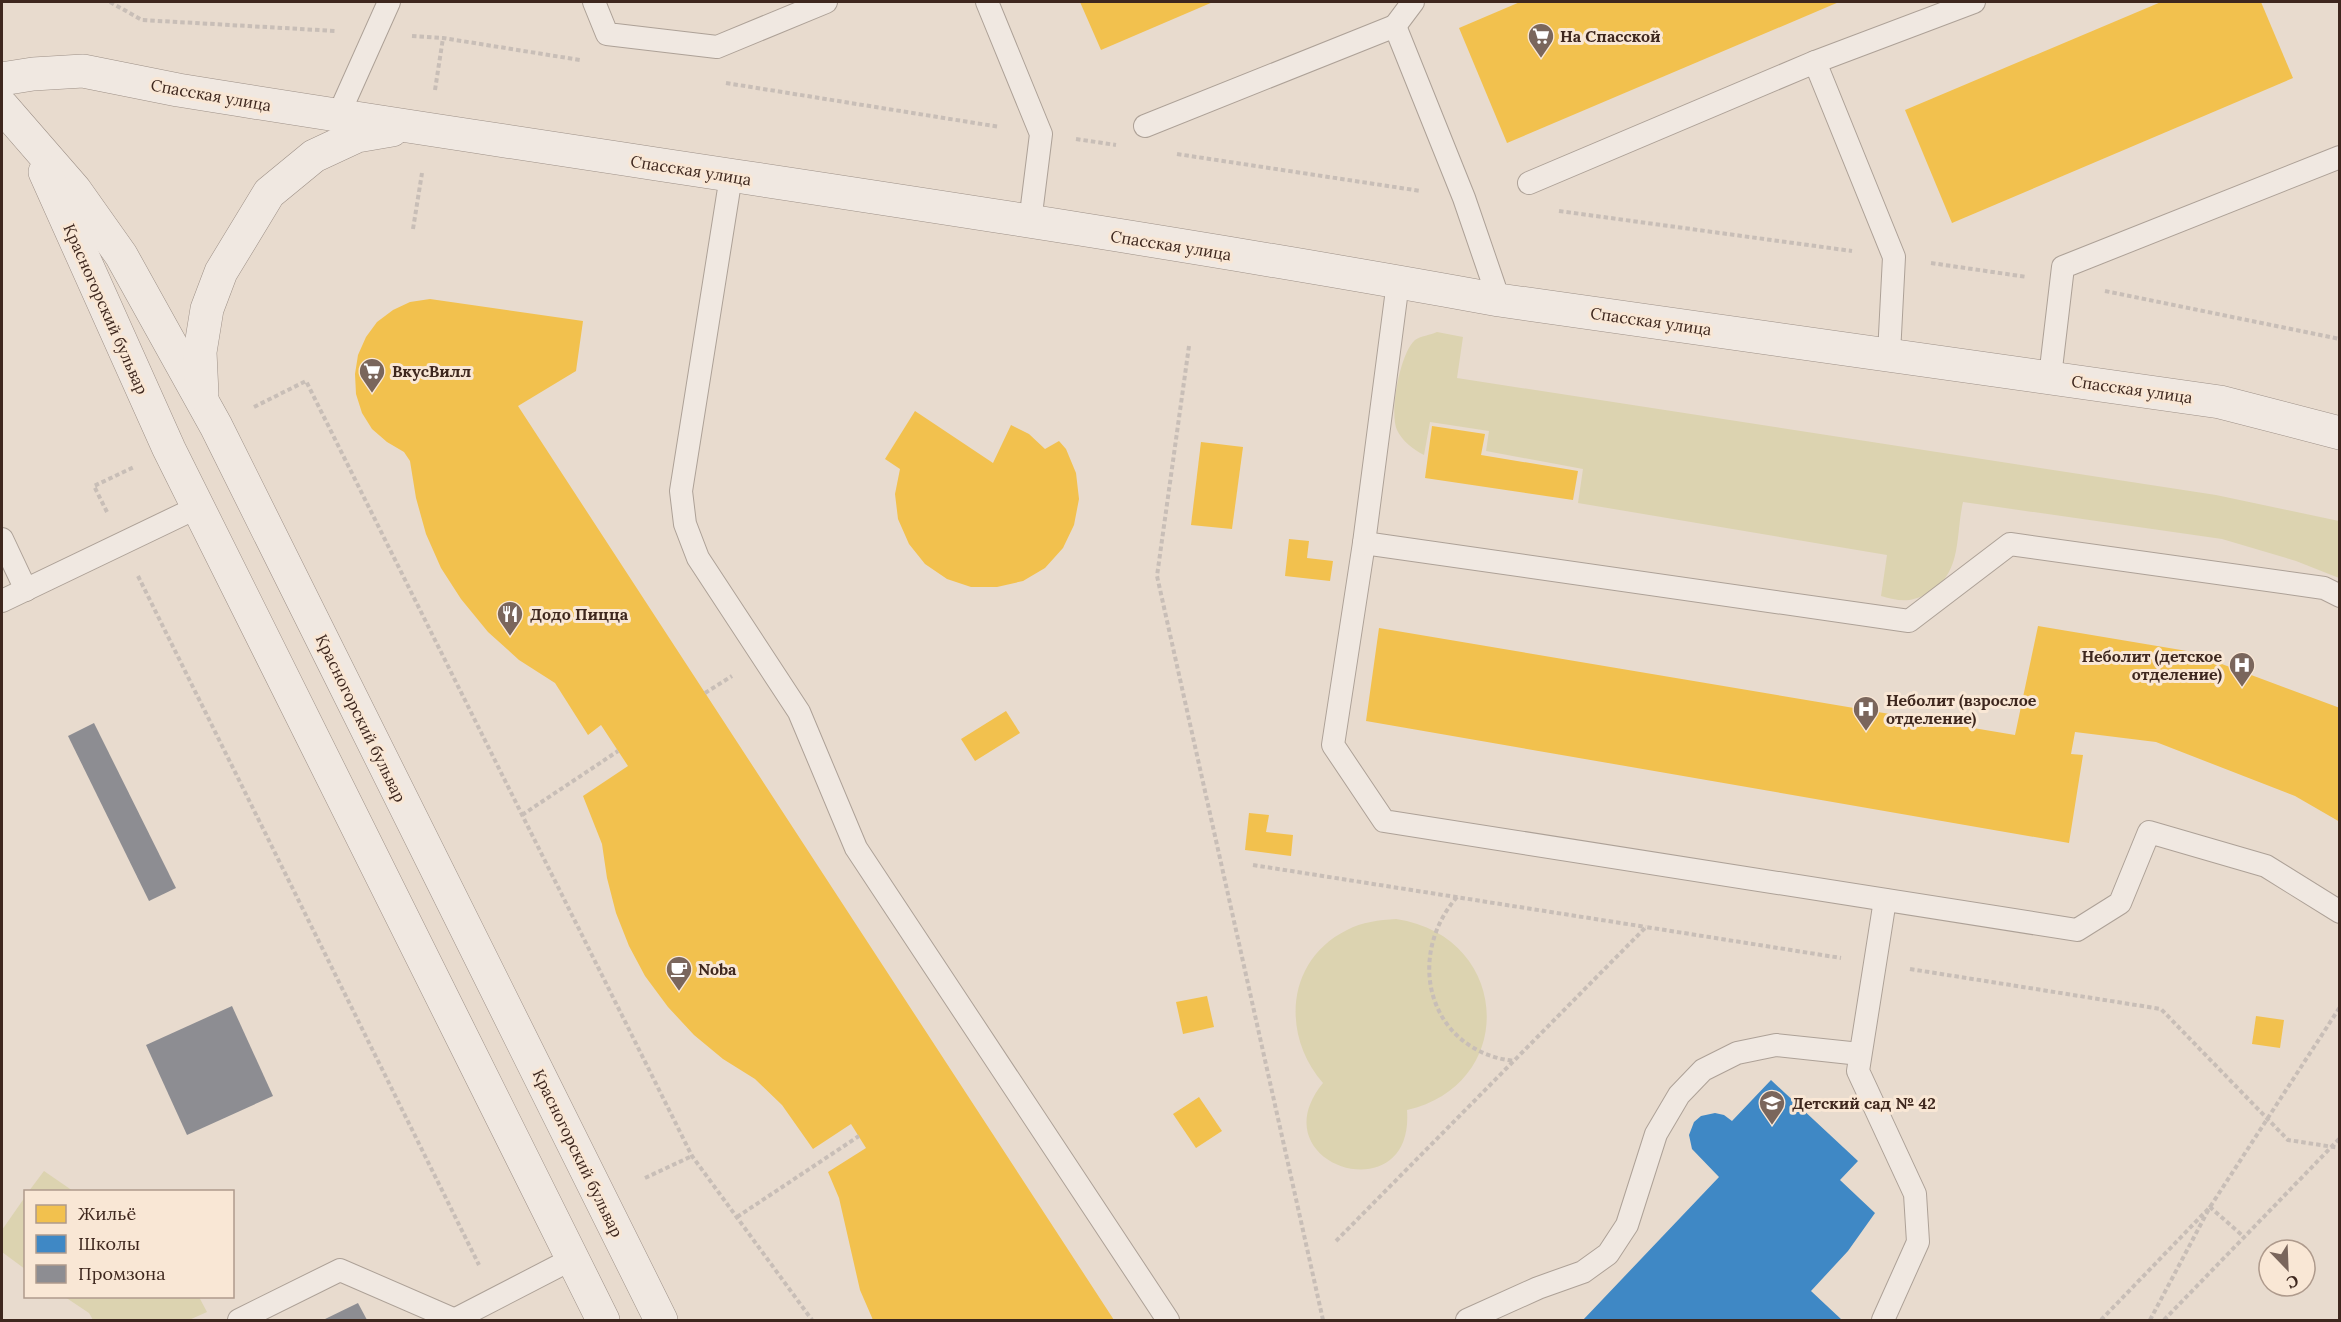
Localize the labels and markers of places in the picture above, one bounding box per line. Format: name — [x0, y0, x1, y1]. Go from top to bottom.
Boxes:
supermarket icon: На Спасской — [1526, 21, 1556, 59]
place label: На Спасской — [1560, 26, 1661, 46]
supermarket icon: ВкусВилл — [357, 356, 387, 394]
place label: ВкусВилл — [392, 361, 472, 381]
restaurant icon: Додо Пицца — [495, 599, 525, 637]
place label: Додо Пицца — [530, 604, 629, 624]
place label: Неболит (детское отделение) — [2081, 646, 2222, 685]
hospital icon: Неболит (детское отделение) — [2227, 650, 2257, 688]
place label: Неболит (взрослое отделение) — [1886, 690, 2037, 729]
hospital icon: Неболит (взрослое отделение) — [1851, 694, 1881, 732]
cafe icon: Noba — [664, 954, 694, 992]
place label: Noba — [698, 959, 737, 979]
school or university icon: Детский сад № 42 — [1757, 1088, 1787, 1126]
place label: Детский сад № 42 — [1792, 1093, 1936, 1113]

